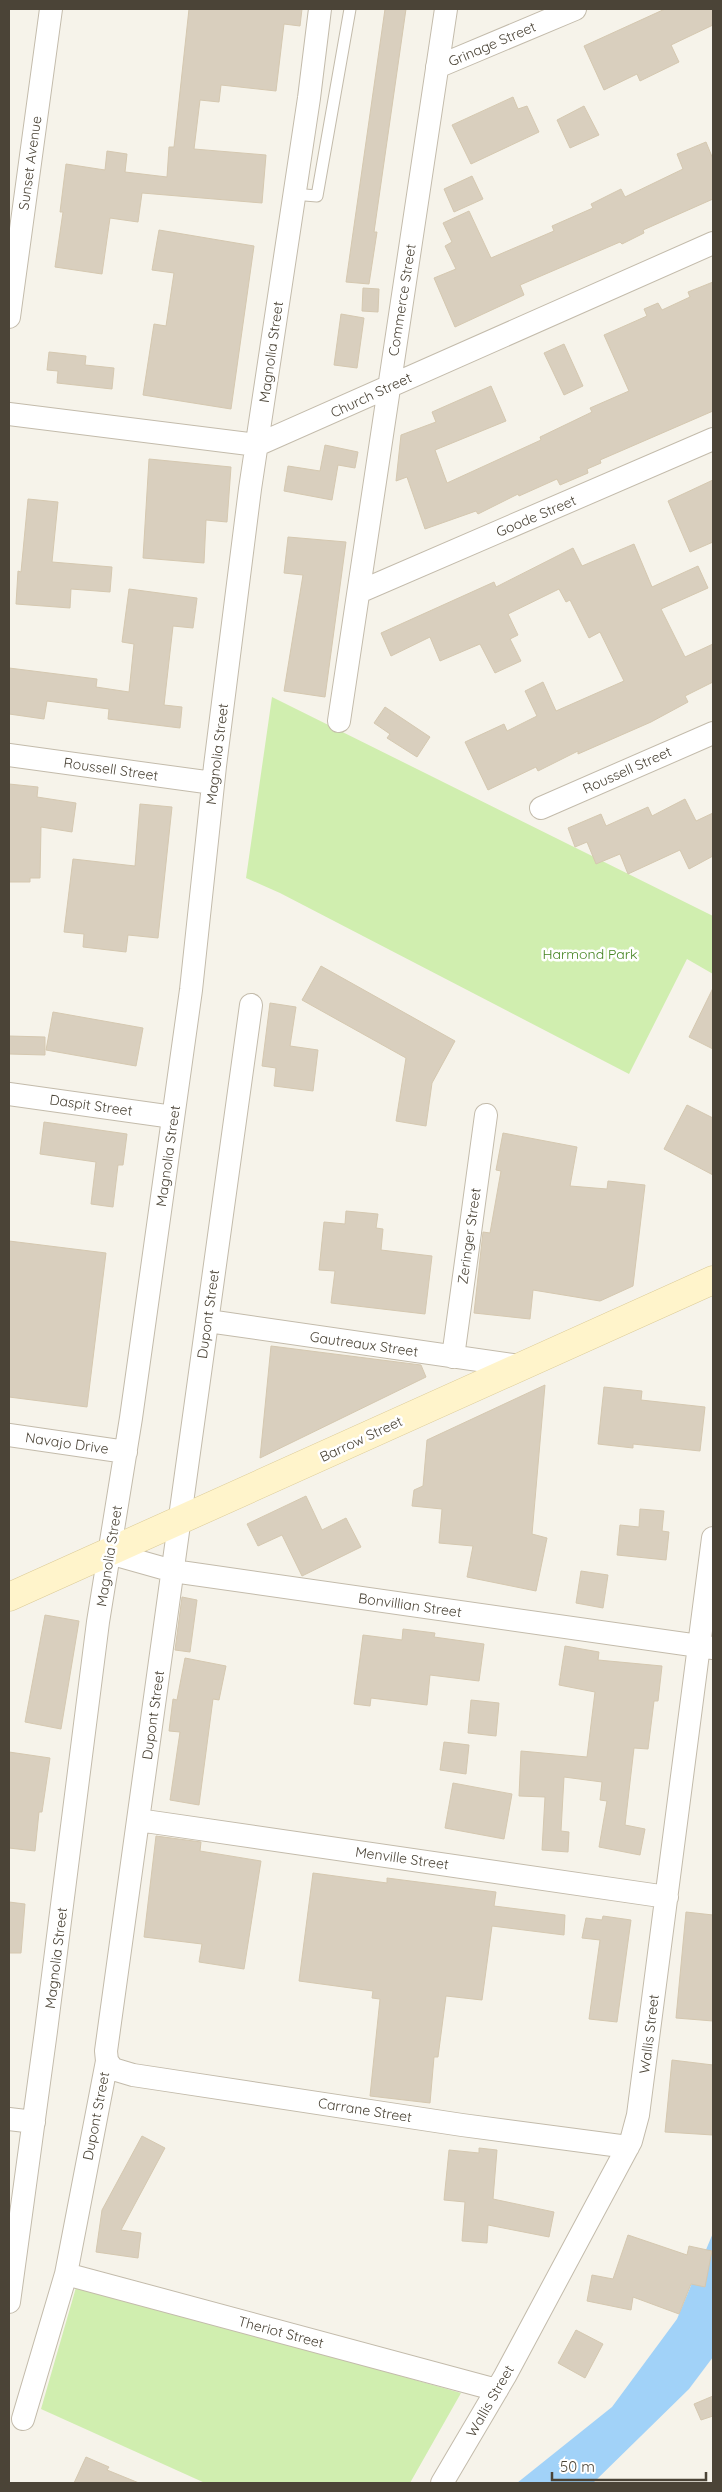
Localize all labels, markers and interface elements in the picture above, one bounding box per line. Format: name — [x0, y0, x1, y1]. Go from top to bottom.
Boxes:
street label: Grinage Street — [446, 17, 539, 70]
street label: Sunset Avenue — [14, 115, 46, 211]
street label: Commerce Street — [384, 242, 420, 357]
street label: Magnolia Street — [255, 300, 287, 404]
street label: Church Street — [328, 368, 415, 422]
street label: Goode Street — [493, 491, 579, 541]
street label: Magnolia Street — [202, 702, 232, 806]
street label: Roussell Street — [580, 742, 674, 798]
street label: Roussell Street — [63, 753, 160, 785]
park label: Harmond Park — [542, 945, 638, 963]
street label: Daspit Street — [48, 1090, 134, 1120]
street label: Magnolia Street — [152, 1104, 184, 1208]
street label: Zeringer Street — [453, 1186, 485, 1285]
street label: Dupont Street — [193, 1268, 223, 1360]
street label: Gautreaux Street — [309, 1327, 420, 1361]
street label: Barrow Street — [317, 1412, 405, 1466]
street label: Navajo Drive — [24, 1428, 110, 1458]
street label: Magnolia Street — [92, 1504, 126, 1608]
street label: Bonvillian Street — [357, 1589, 463, 1621]
street label: Dupont Street — [138, 1669, 168, 1761]
street label: Menville Street — [354, 1843, 450, 1874]
street label: Magnolia Street — [41, 1906, 71, 2010]
street label: Wallis Street — [635, 1993, 663, 2075]
street label: Dupont Street — [79, 2070, 113, 2162]
street label: Carrane Street — [317, 2094, 413, 2126]
street label: Theriot Street — [236, 2312, 326, 2352]
street label: Wallis Street — [462, 2362, 518, 2440]
scale bar — [552, 2450, 706, 2482]
text: 50 m — [560, 2457, 595, 2476]

